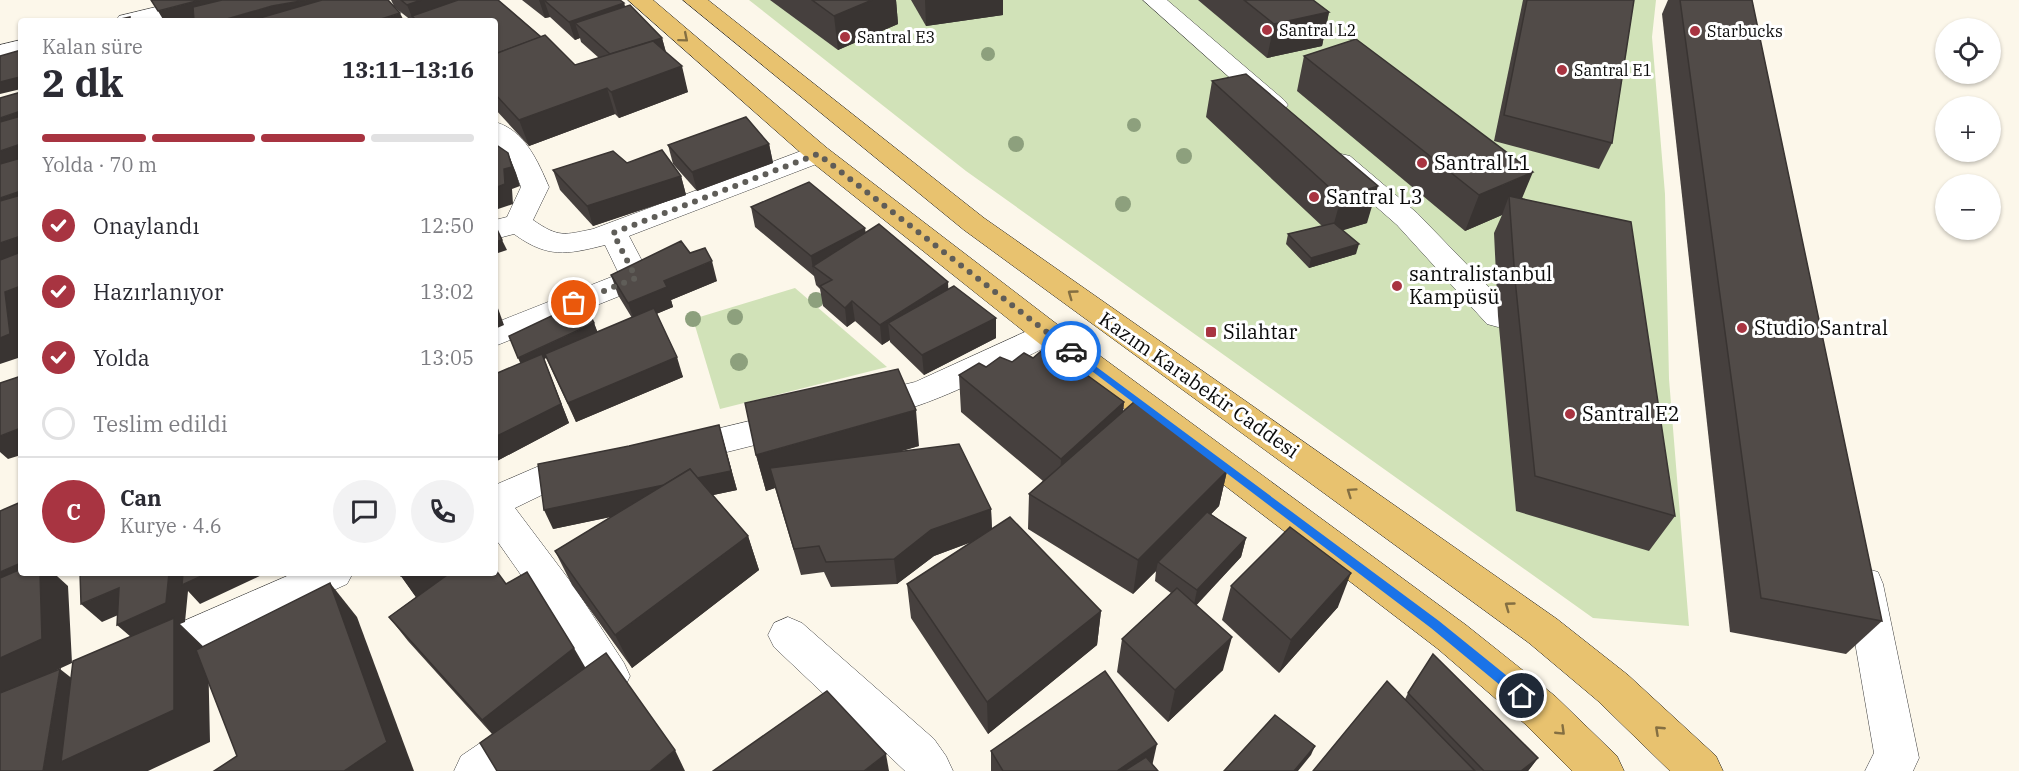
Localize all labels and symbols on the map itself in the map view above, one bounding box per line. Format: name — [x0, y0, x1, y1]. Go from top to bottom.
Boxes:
place label: Santral L2 — [1279, 20, 1356, 40]
place label: Starbucks — [1707, 21, 1783, 41]
marker: Santral L2 — [1260, 23, 1274, 37]
marker: Starbucks — [1688, 24, 1702, 38]
place label: Santral E3 — [857, 27, 935, 47]
marker: Santral E3 — [838, 30, 852, 44]
one-way arrow — [677, 31, 688, 42]
place label: Santral E1 — [1574, 60, 1652, 80]
marker: Santral E1 — [1555, 63, 1569, 77]
place label: Santral L1 — [1434, 149, 1531, 176]
marker: Santral L1 — [1415, 156, 1429, 170]
place label: Santral L3 — [1326, 183, 1423, 210]
marker: Santral L3 — [1307, 190, 1321, 204]
place label: santralistanbul Kampüsü — [1409, 260, 1552, 310]
pin — [548, 277, 599, 328]
marker: santralistanbul Kampüsü — [1390, 279, 1404, 293]
one-way arrow — [1067, 290, 1078, 301]
street label: Kazım Karabekir Caddesi — [1094, 305, 1305, 464]
place label: Studio Santral — [1754, 314, 1888, 341]
place label: Silahtar — [1223, 318, 1297, 345]
courier — [1041, 321, 1101, 381]
marker: Studio Santral — [1735, 321, 1749, 335]
marker: Silahtar — [1204, 325, 1218, 339]
place label: Santral E2 — [1582, 400, 1680, 427]
marker: Santral E2 — [1563, 407, 1577, 421]
one-way arrow — [1346, 488, 1357, 499]
one-way arrow — [1505, 602, 1516, 613]
pin — [1496, 670, 1547, 721]
one-way arrow — [1554, 724, 1565, 735]
one-way arrow — [1655, 726, 1666, 737]

